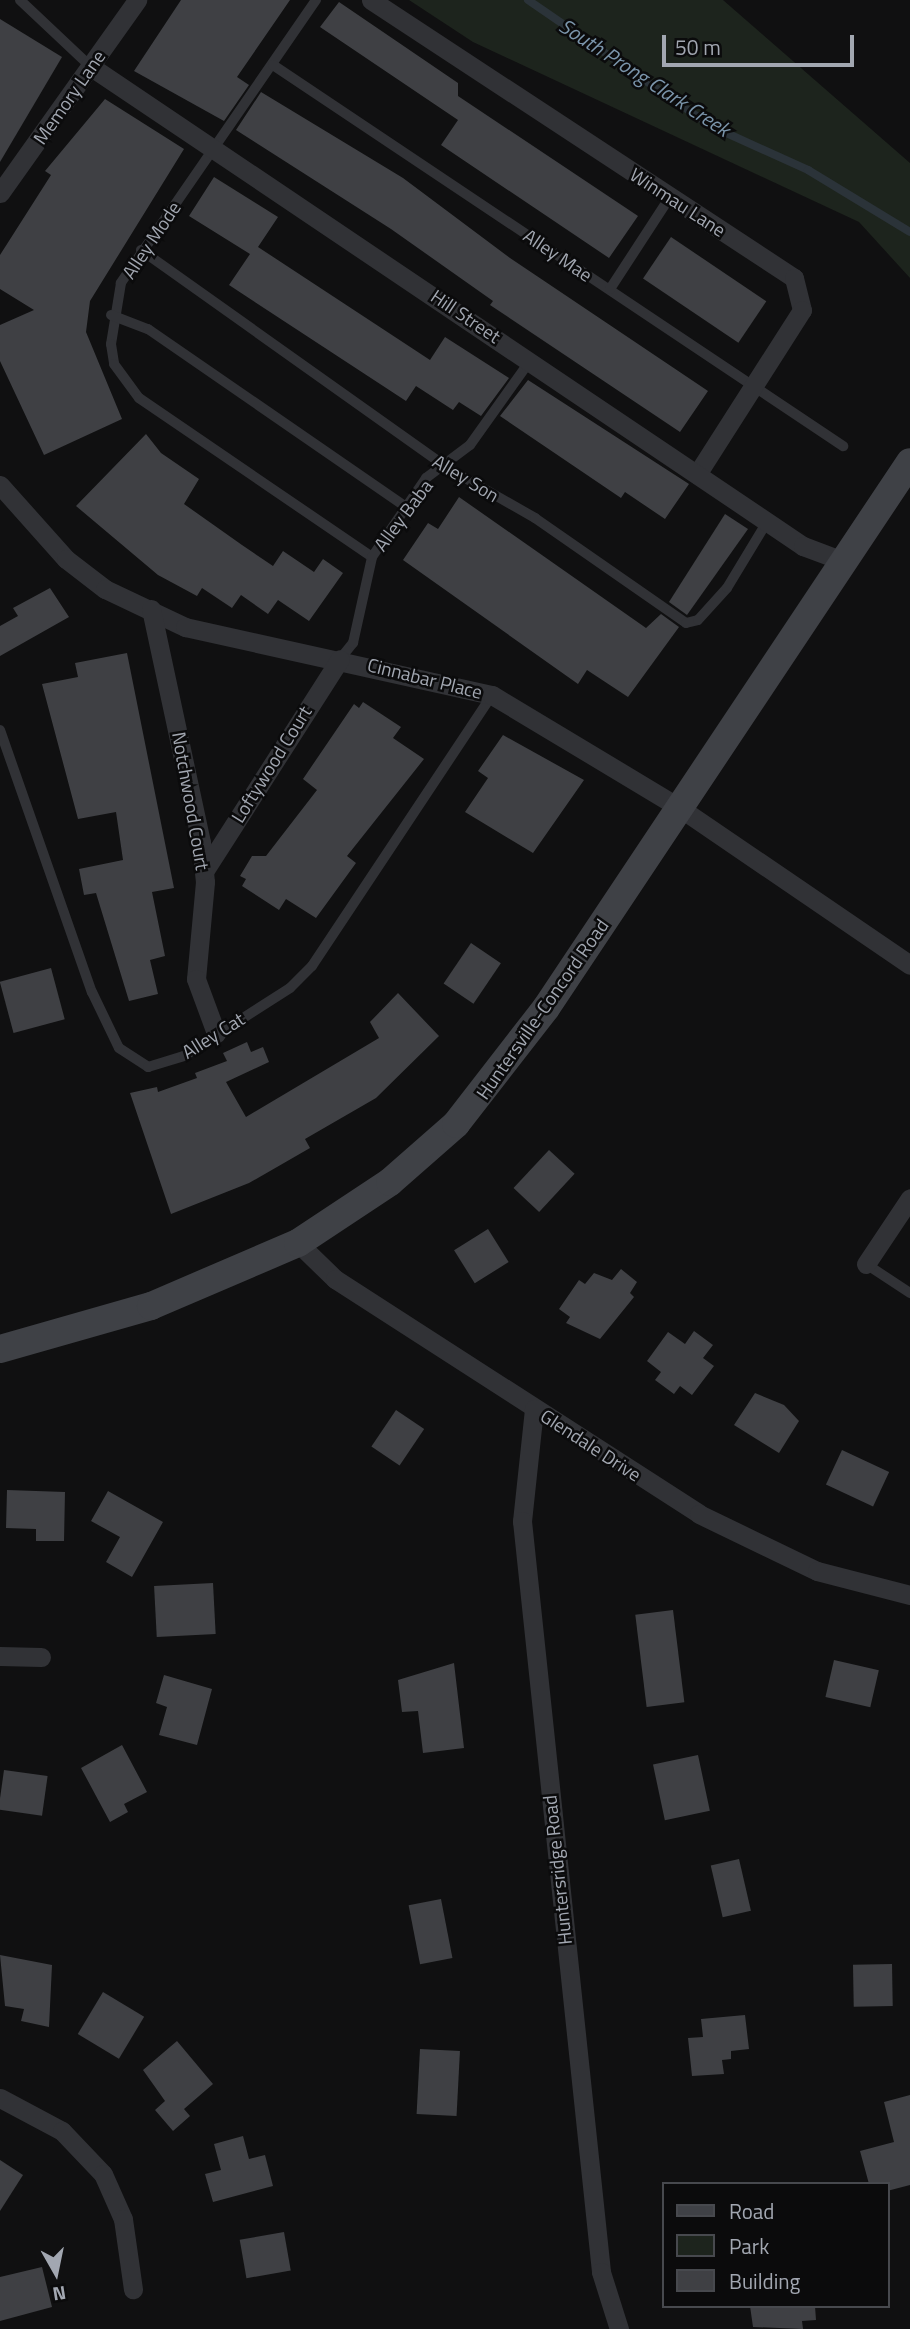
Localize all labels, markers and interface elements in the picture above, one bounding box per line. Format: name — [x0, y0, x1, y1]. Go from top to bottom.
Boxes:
water label: South Prong Clark Creek — [555, 12, 735, 142]
scale bar — [665, 21, 858, 65]
text: 50 m — [675, 31, 721, 63]
street label: Memory Lane — [28, 46, 110, 148]
street label: Winmau Lane — [626, 163, 730, 241]
street label: Alley Mode — [117, 197, 185, 283]
street label: Alley Mae — [519, 224, 597, 286]
street label: Hill Street — [427, 284, 505, 348]
street label: Alley Son — [429, 449, 503, 507]
street label: Alley Baba — [369, 475, 437, 555]
street label: Cinnabar Place — [365, 653, 485, 703]
street label: Loftywood Court — [226, 701, 316, 827]
street label: Notchwood Court — [168, 730, 214, 872]
street label: Huntersville-Concord Road — [471, 914, 613, 1104]
street label: Alley Cat — [178, 1007, 248, 1063]
street label: Glendale Drive — [536, 1404, 646, 1486]
street label: Huntersridge Road — [538, 1794, 576, 1946]
legend — [662, 2182, 889, 2308]
text: Road — [729, 2195, 774, 2227]
text: Park — [729, 2230, 769, 2262]
north arrow — [21, 2238, 91, 2308]
text: Building — [729, 2265, 800, 2297]
text: N — [51, 2279, 68, 2310]

